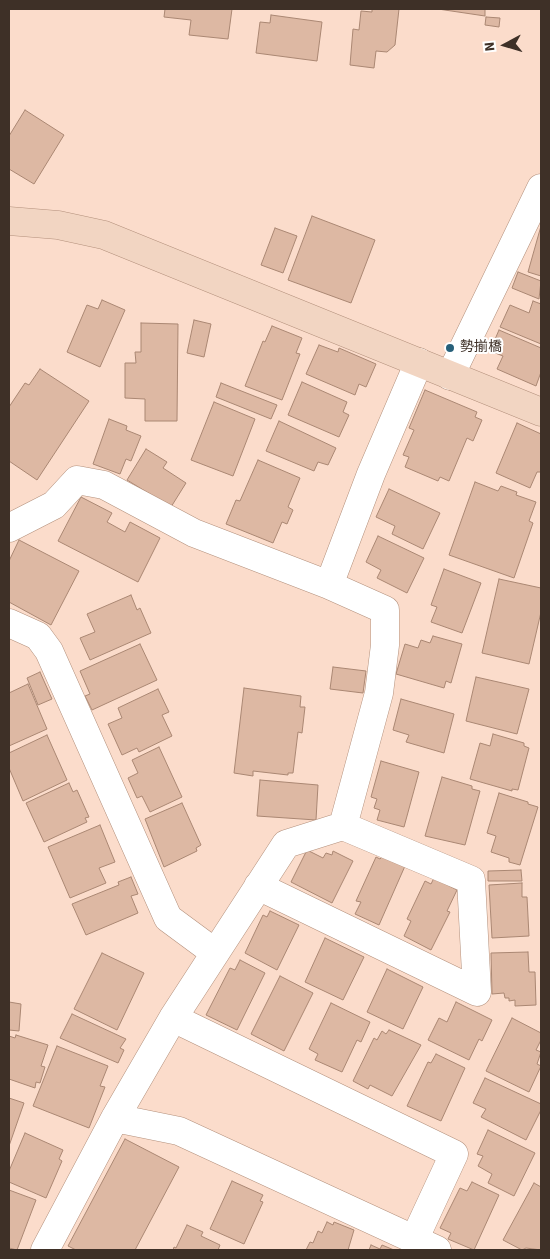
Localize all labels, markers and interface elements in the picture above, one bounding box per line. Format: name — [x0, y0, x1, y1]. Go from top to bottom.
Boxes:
north arrow — [480, 20, 530, 70]
text: N — [480, 41, 501, 52]
place label: 勢揃橋 — [460, 340, 502, 356]
marker: 勢揃橋 — [444, 342, 456, 354]

